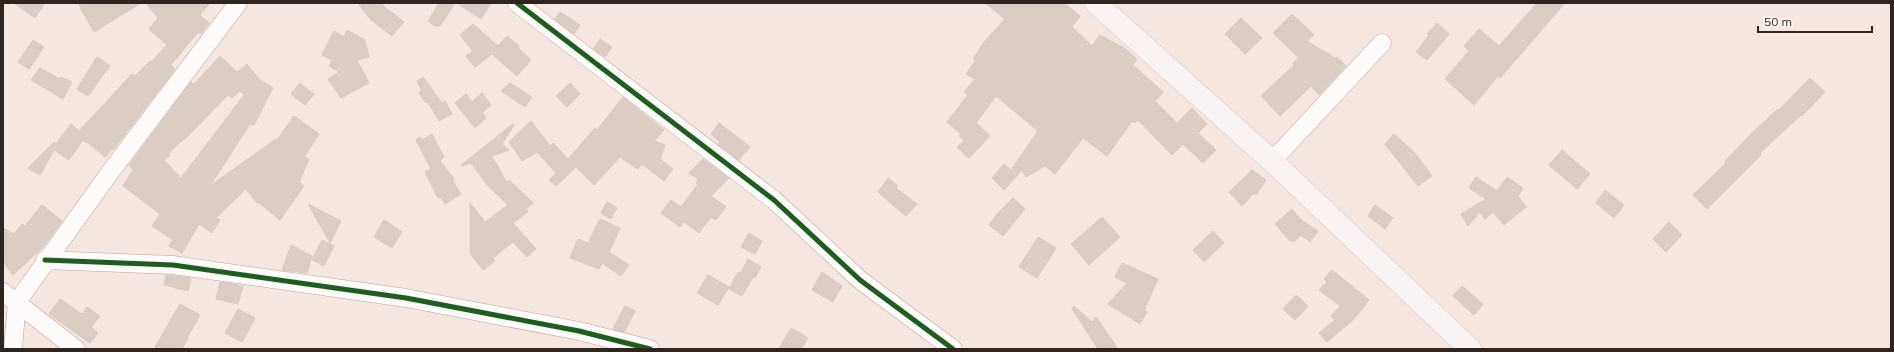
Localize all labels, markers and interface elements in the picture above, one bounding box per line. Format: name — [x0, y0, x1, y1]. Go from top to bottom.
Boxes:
scale bar — [1758, 8, 1872, 34]
text: 50 m — [1764, 14, 1792, 29]

